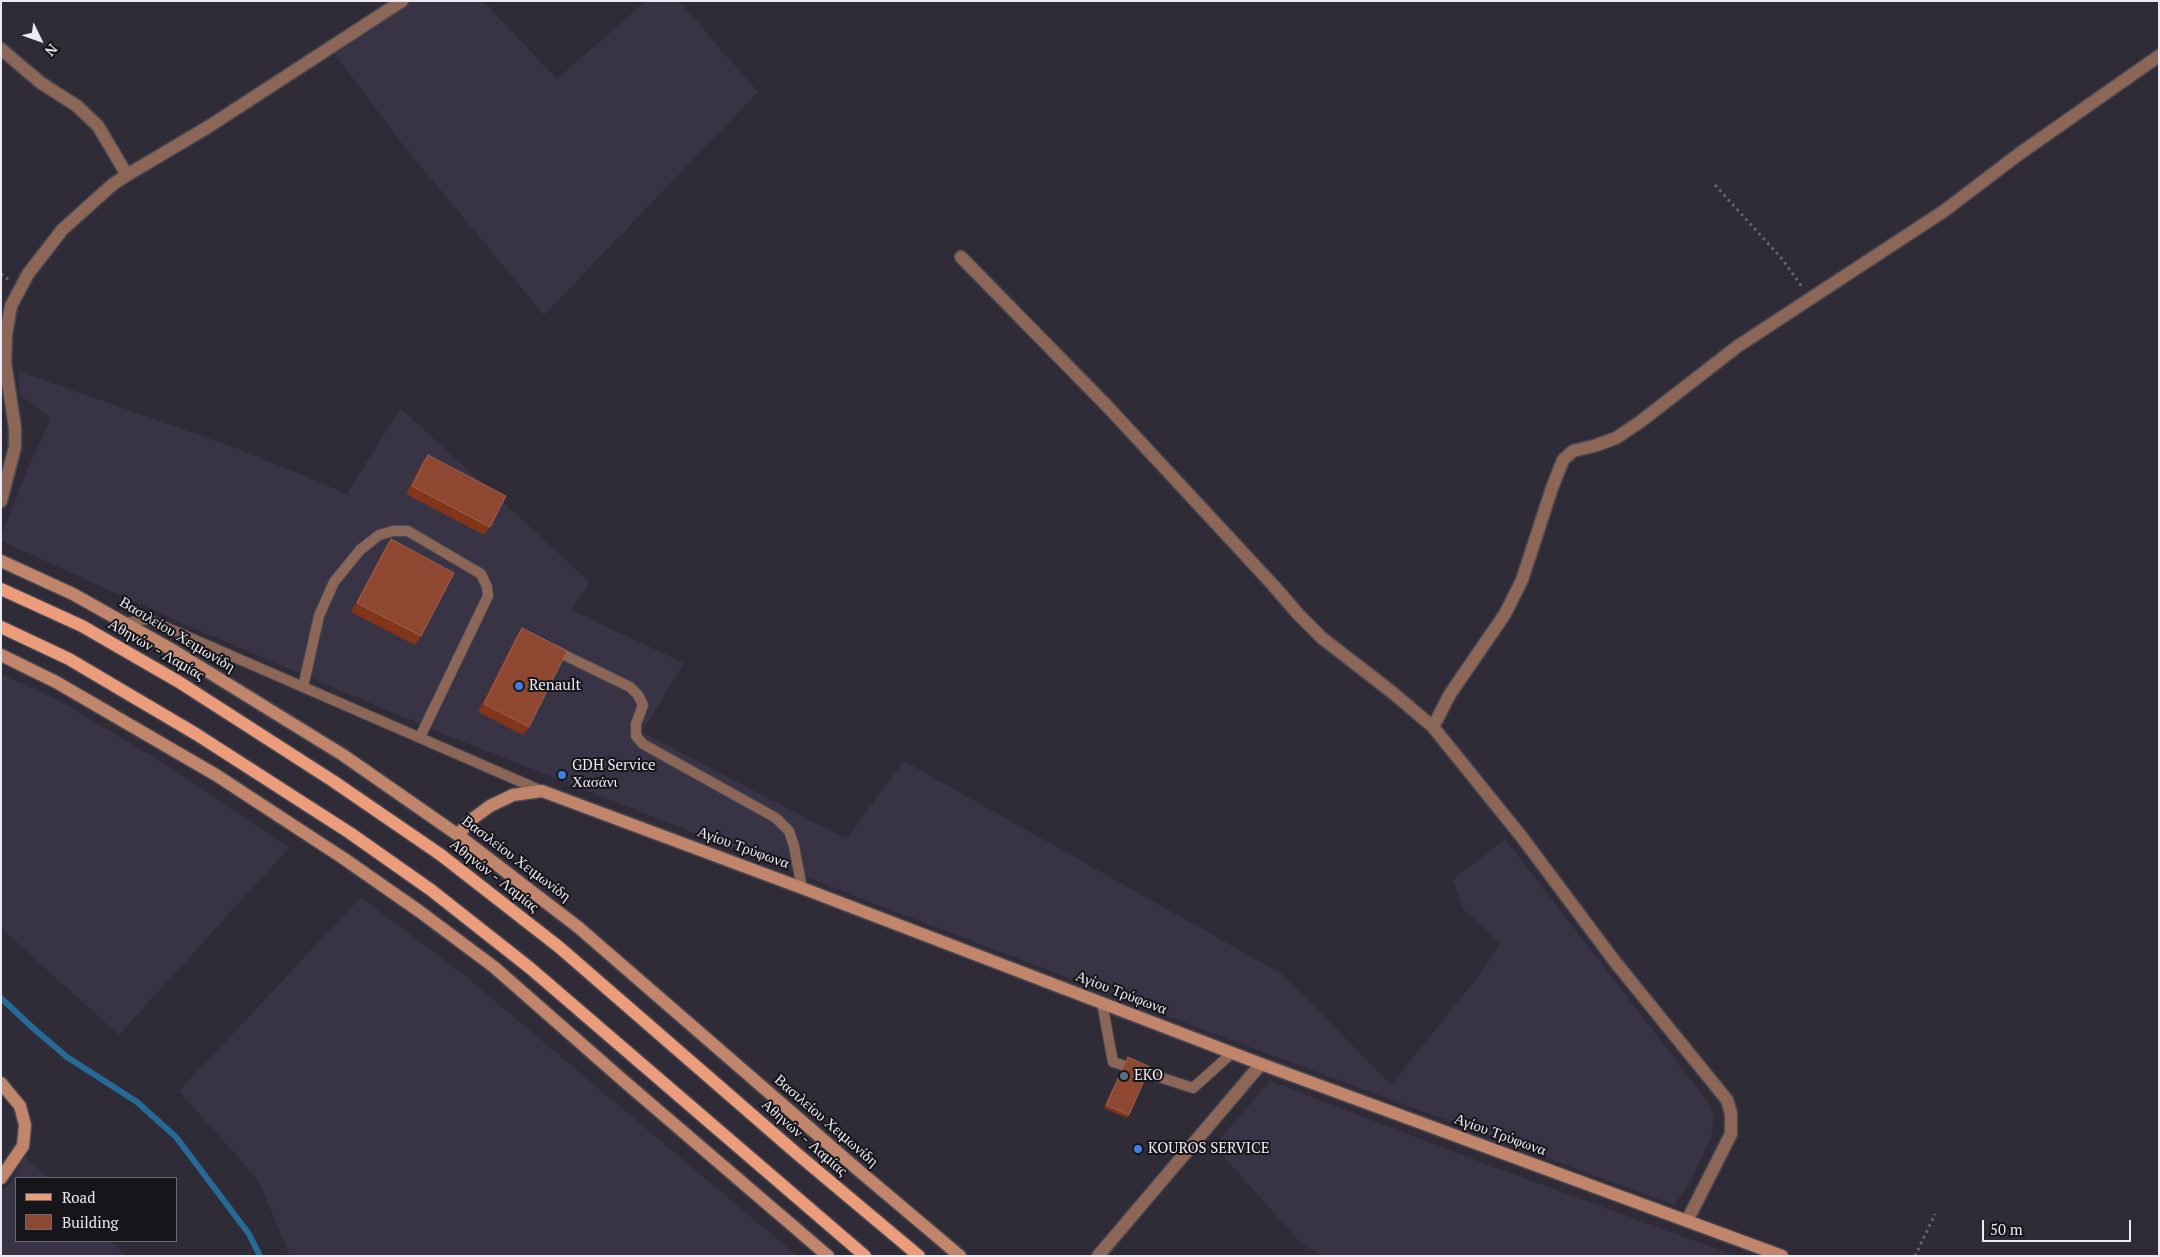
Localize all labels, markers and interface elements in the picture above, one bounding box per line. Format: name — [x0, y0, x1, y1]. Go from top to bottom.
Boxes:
north arrow — [15, 15, 65, 65]
text: N — [41, 40, 62, 61]
street label: Βασιλείου Χειμωνίδη — [116, 593, 238, 677]
street label: Αθηνών - Λαμίας — [105, 615, 207, 685]
place label: Renault — [529, 677, 581, 695]
marker: Renault — [513, 680, 525, 692]
place label: GDH Service Χασάνι — [572, 757, 655, 792]
marker: GDH Service Χασάνι — [556, 769, 568, 781]
street label: Βασιλείου Χειμωνίδη — [458, 812, 574, 906]
street label: Αγίου Τρύφωνα — [695, 823, 791, 873]
street label: Αθηνών - Λαμίας — [446, 836, 542, 916]
street label: Αγίου Τρύφωνα — [1073, 967, 1169, 1019]
place label: EKO — [1134, 1067, 1163, 1085]
marker: EKO — [1118, 1070, 1130, 1082]
street label: Βασιλείου Χειμωνίδη — [770, 1071, 882, 1171]
street label: Αθηνών - Λαμίας — [757, 1096, 851, 1180]
street label: Αγίου Τρύφωνα — [1452, 1110, 1548, 1160]
place label: KOUROS SERVICE — [1148, 1140, 1269, 1158]
marker: KOUROS SERVICE — [1132, 1143, 1144, 1155]
legend — [15, 1177, 178, 1242]
text: Road — [62, 1187, 95, 1207]
scale bar — [1985, 1210, 2134, 1242]
text: Building — [62, 1212, 119, 1232]
text: 50 m — [1990, 1219, 2023, 1239]

